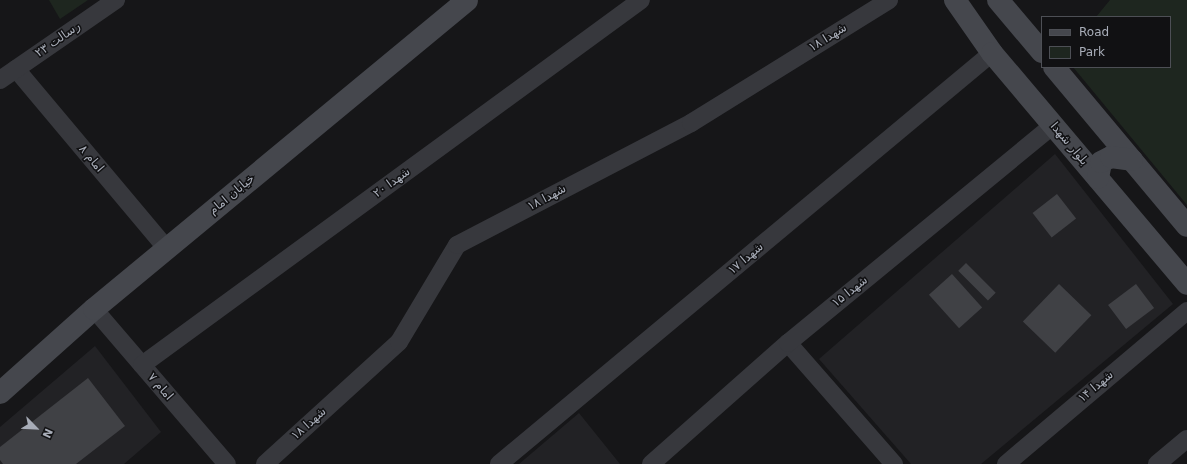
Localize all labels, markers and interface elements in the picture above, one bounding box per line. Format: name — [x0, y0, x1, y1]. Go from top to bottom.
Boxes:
legend — [1041, 16, 1171, 68]
street label: رسالت ۲۳ — [33, 19, 83, 61]
street label: شهدا ۱۸ — [806, 21, 850, 55]
text: Road — [1079, 25, 1109, 39]
text: Park — [1079, 45, 1105, 59]
street label: بلوار شهدا — [1047, 120, 1091, 168]
street label: امام ۸ — [75, 142, 107, 176]
street label: شهدا ۲۰ — [371, 165, 413, 201]
street label: خیابان امام — [206, 172, 258, 218]
street label: شهدا ۱۸ — [525, 182, 569, 214]
street label: شهدا ۱۷ — [725, 240, 767, 278]
street label: شهدا ۱۵ — [829, 273, 871, 311]
street label: شهدا ۱۴ — [1075, 368, 1117, 406]
street label: امام ۷ — [144, 371, 176, 403]
street label: شهدا ۱۸ — [289, 405, 329, 443]
north arrow — [16, 408, 56, 448]
text: N — [40, 426, 55, 440]

